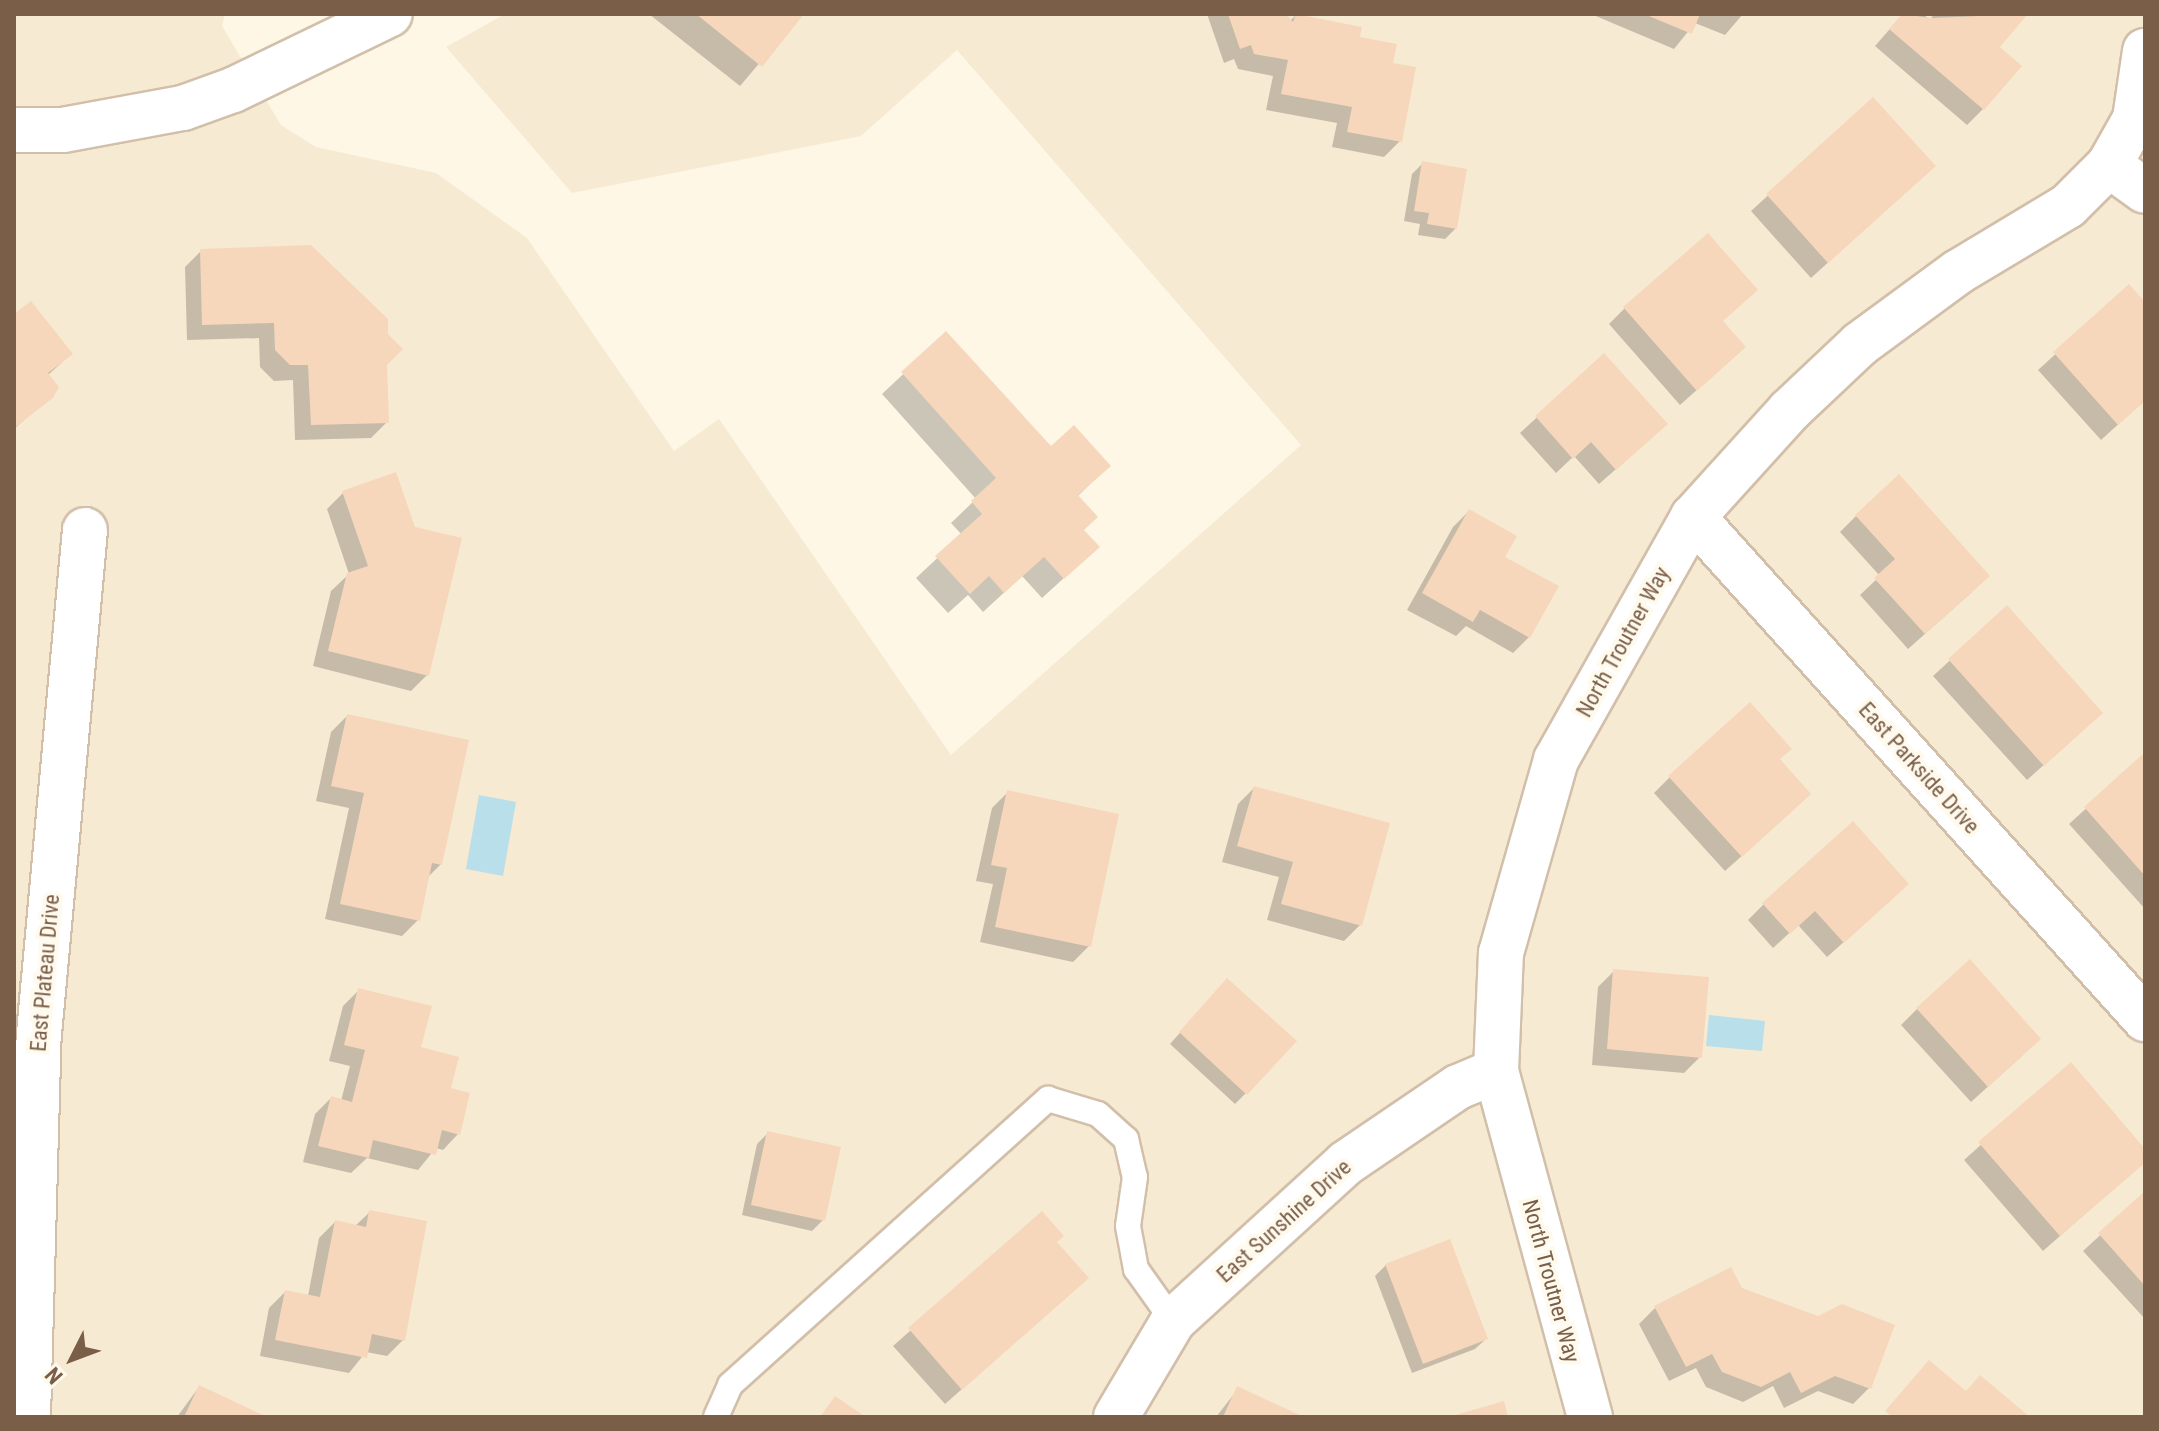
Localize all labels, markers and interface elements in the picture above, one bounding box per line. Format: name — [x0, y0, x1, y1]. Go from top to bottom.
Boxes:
street label: North Troutner Way — [1571, 562, 1675, 722]
street label: East Parkside Drive — [1853, 697, 1985, 839]
street label: East Plateau Drive — [25, 893, 65, 1053]
street label: East Sunshine Drive — [1211, 1154, 1357, 1288]
street label: North Troutner Way — [1516, 1196, 1586, 1366]
north arrow — [32, 1319, 112, 1399]
text: N — [40, 1362, 68, 1389]

